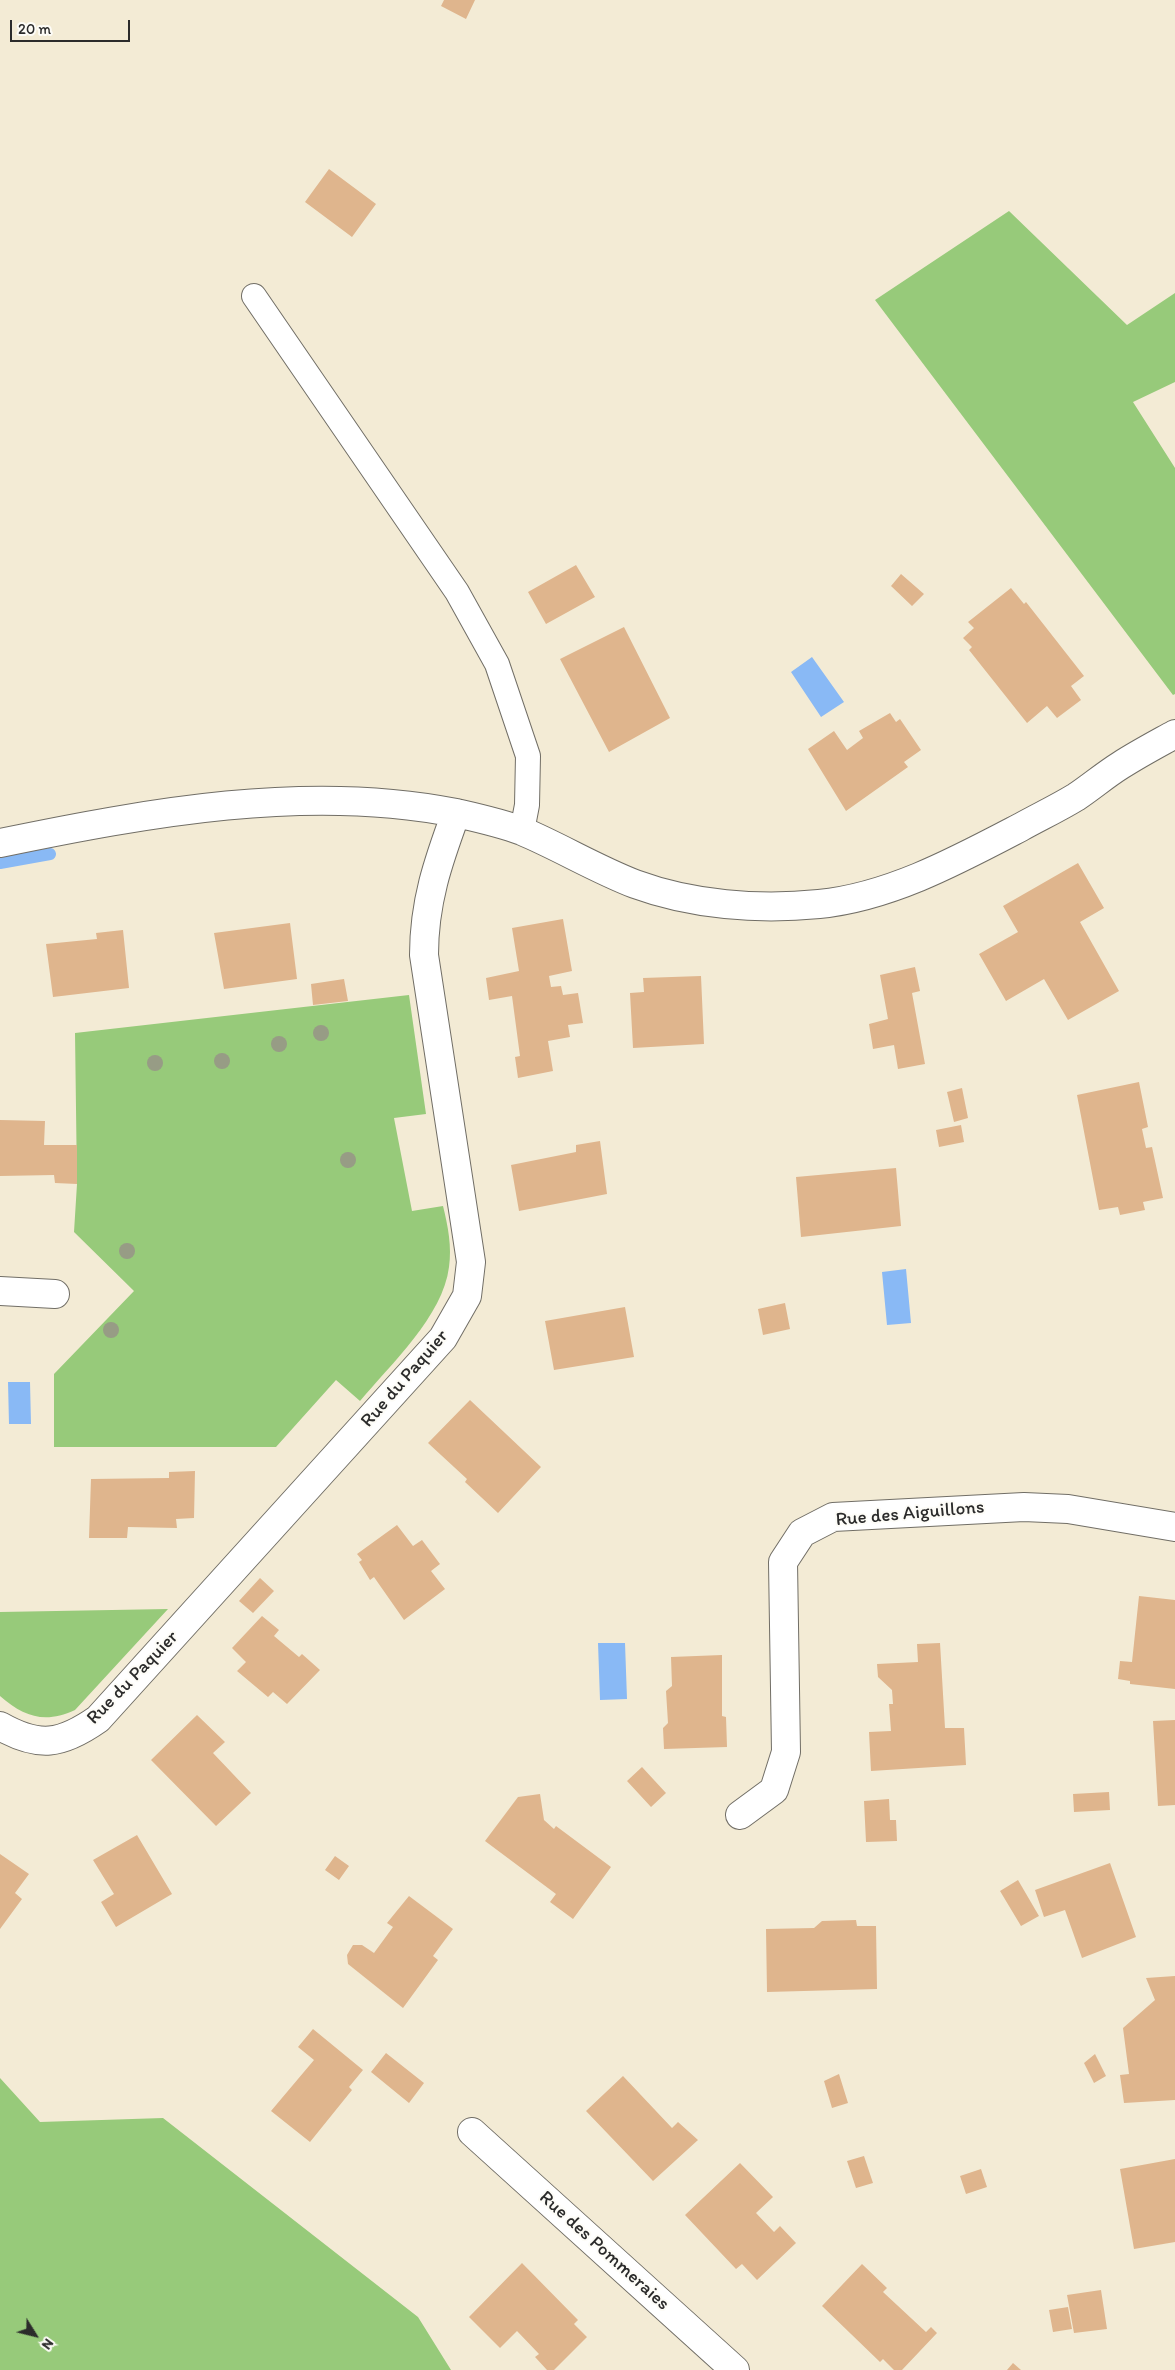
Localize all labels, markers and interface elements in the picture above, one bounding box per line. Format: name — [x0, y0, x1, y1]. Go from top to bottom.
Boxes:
scale bar — [12, 10, 132, 42]
text: 20 m — [18, 20, 51, 38]
street label: Rue du Paquier — [356, 1326, 454, 1432]
street label: Rue des Aiguillons — [835, 1496, 985, 1532]
street label: Rue du Paquier — [82, 1626, 184, 1730]
street label: Rue des Pommeraies — [534, 2186, 674, 2316]
north arrow — [10, 2310, 60, 2360]
text: N — [38, 2335, 57, 2353]

